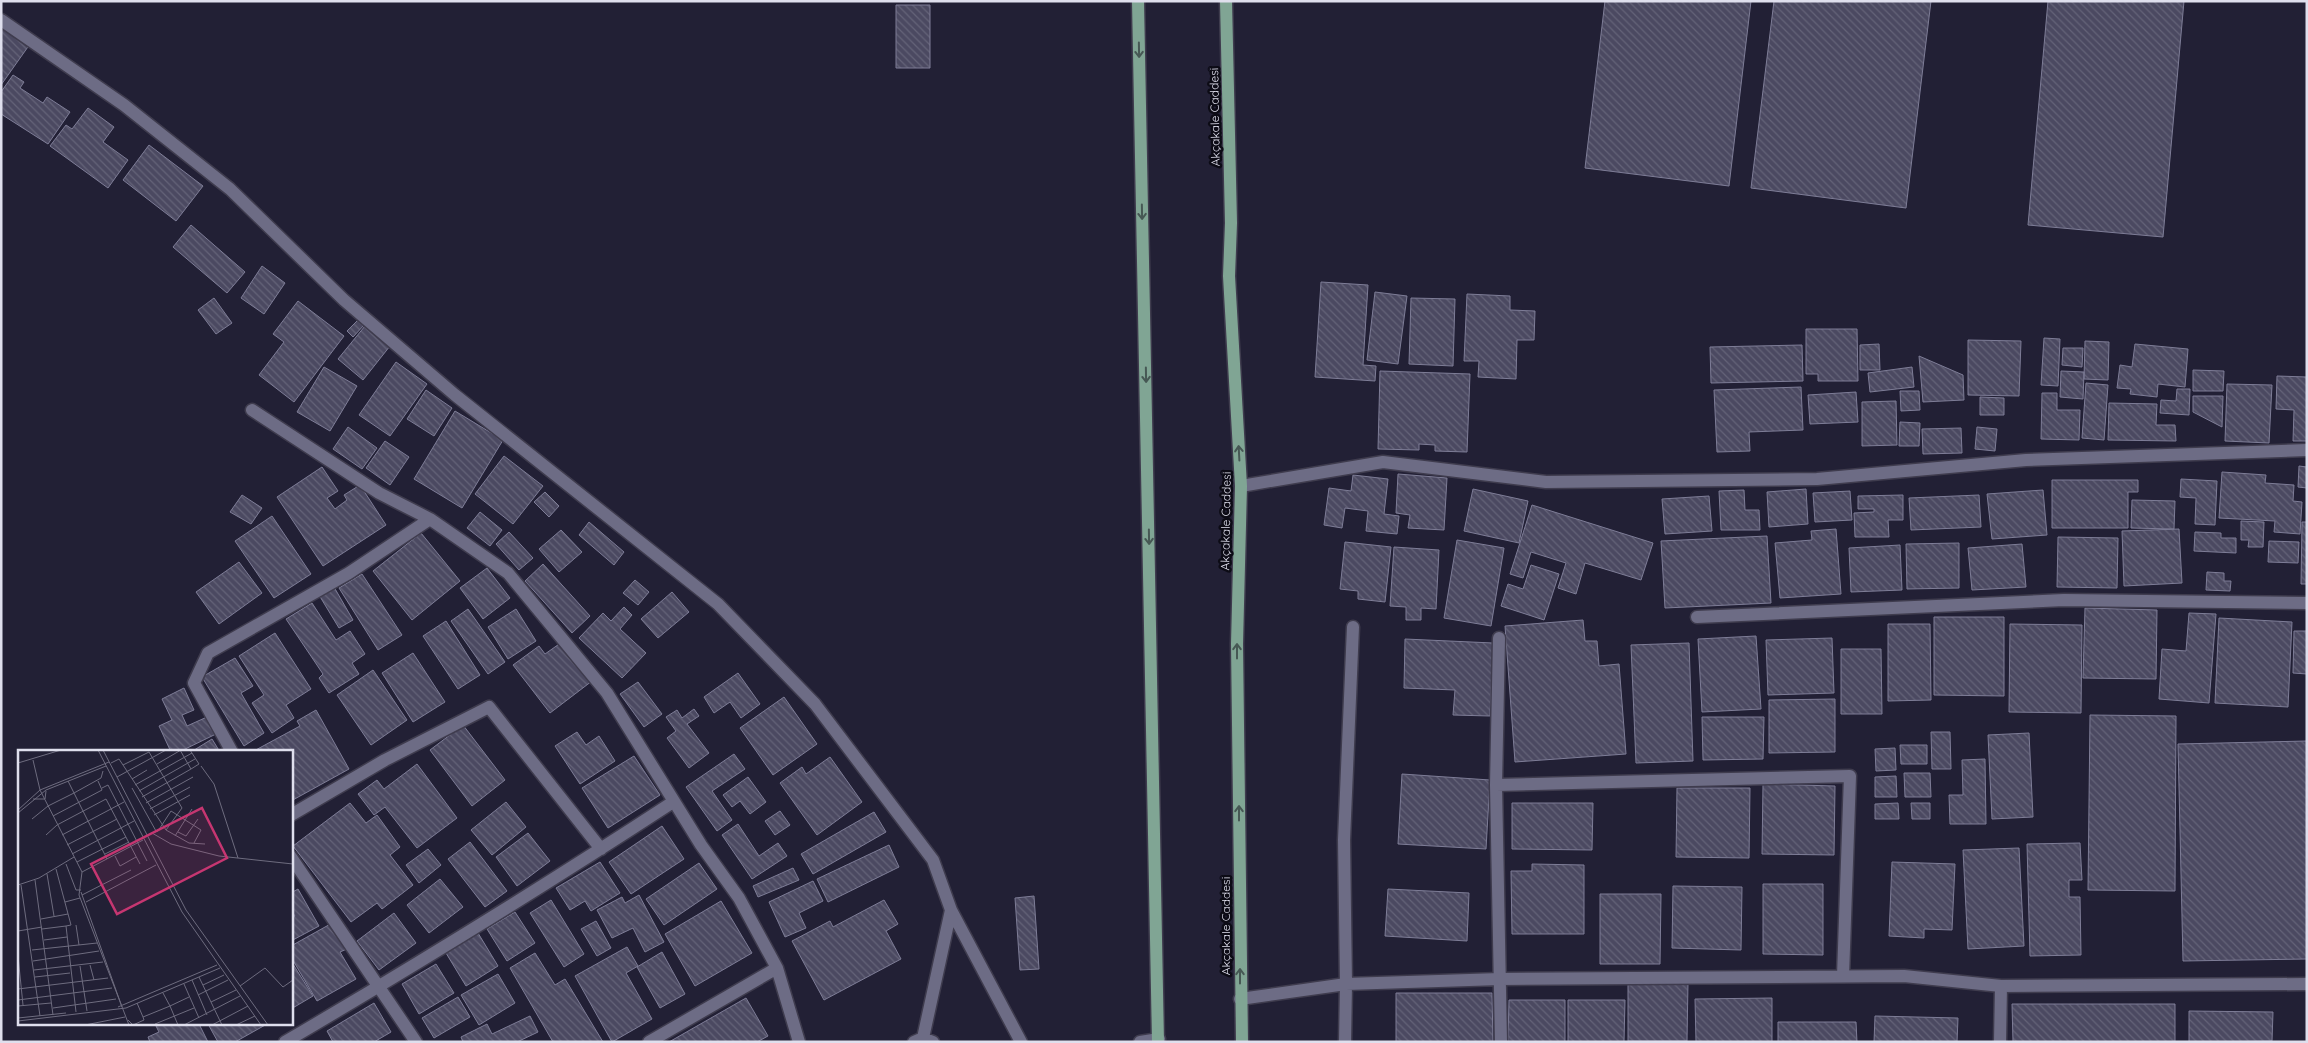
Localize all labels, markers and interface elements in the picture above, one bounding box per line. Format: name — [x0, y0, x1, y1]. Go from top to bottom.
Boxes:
one-way arrow — [1134, 42, 1144, 58]
street label: Akçakale Caddesi — [1206, 68, 1223, 166]
one-way arrow — [1138, 204, 1147, 220]
one-way arrow — [1141, 367, 1150, 383]
one-way arrow — [1235, 445, 1244, 461]
street label: Akçakale Caddesi — [1217, 472, 1234, 570]
one-way arrow — [1144, 529, 1154, 545]
one-way arrow — [1232, 643, 1242, 659]
inset map — [18, 750, 292, 1026]
one-way arrow — [1234, 805, 1244, 822]
street label: Akçakale Caddesi — [1218, 877, 1233, 975]
one-way arrow — [1235, 968, 1245, 984]

